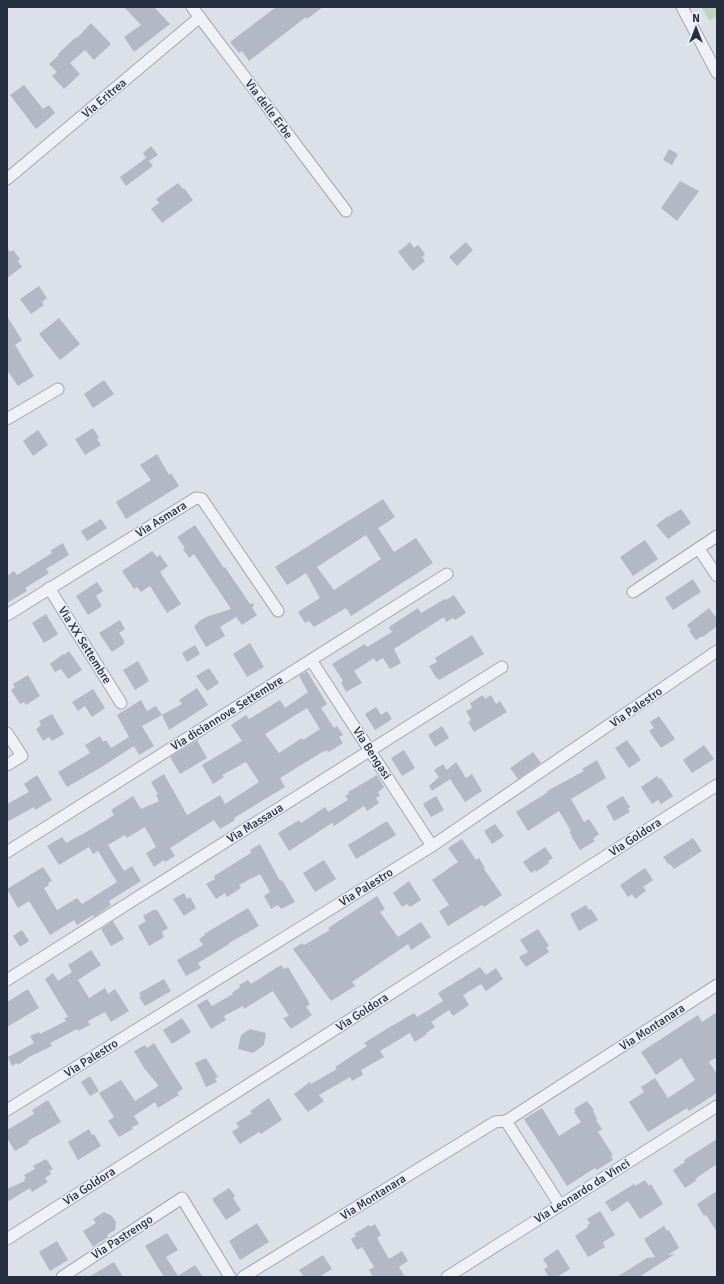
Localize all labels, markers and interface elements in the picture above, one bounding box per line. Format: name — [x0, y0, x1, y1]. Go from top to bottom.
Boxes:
north arrow — [676, 8, 716, 48]
text: N — [692, 12, 700, 25]
street label: Via Eritrea — [79, 75, 130, 121]
street label: Via delle Erbe — [241, 77, 296, 142]
street label: Via Asmara — [133, 498, 190, 541]
street label: Via XX Settembre — [55, 604, 114, 687]
street label: Via diciannove Settembre — [168, 673, 286, 754]
street label: Via Palestro — [607, 684, 665, 731]
street label: Via Bengasi — [349, 724, 394, 782]
street label: Via Massaua — [224, 800, 286, 847]
street label: Via Goldora — [606, 815, 664, 860]
street label: Via Palestro — [337, 865, 396, 910]
street label: Via Goldora — [333, 990, 391, 1035]
street label: Via Montanara — [617, 1001, 688, 1054]
street label: Via Palestro — [62, 1036, 121, 1081]
street label: Via Leonardo da Vinci — [532, 1156, 633, 1227]
street label: Via Goldora — [60, 1164, 118, 1209]
street label: Via Montanara — [338, 1171, 409, 1224]
street label: Via Pastrengo — [89, 1212, 156, 1263]

